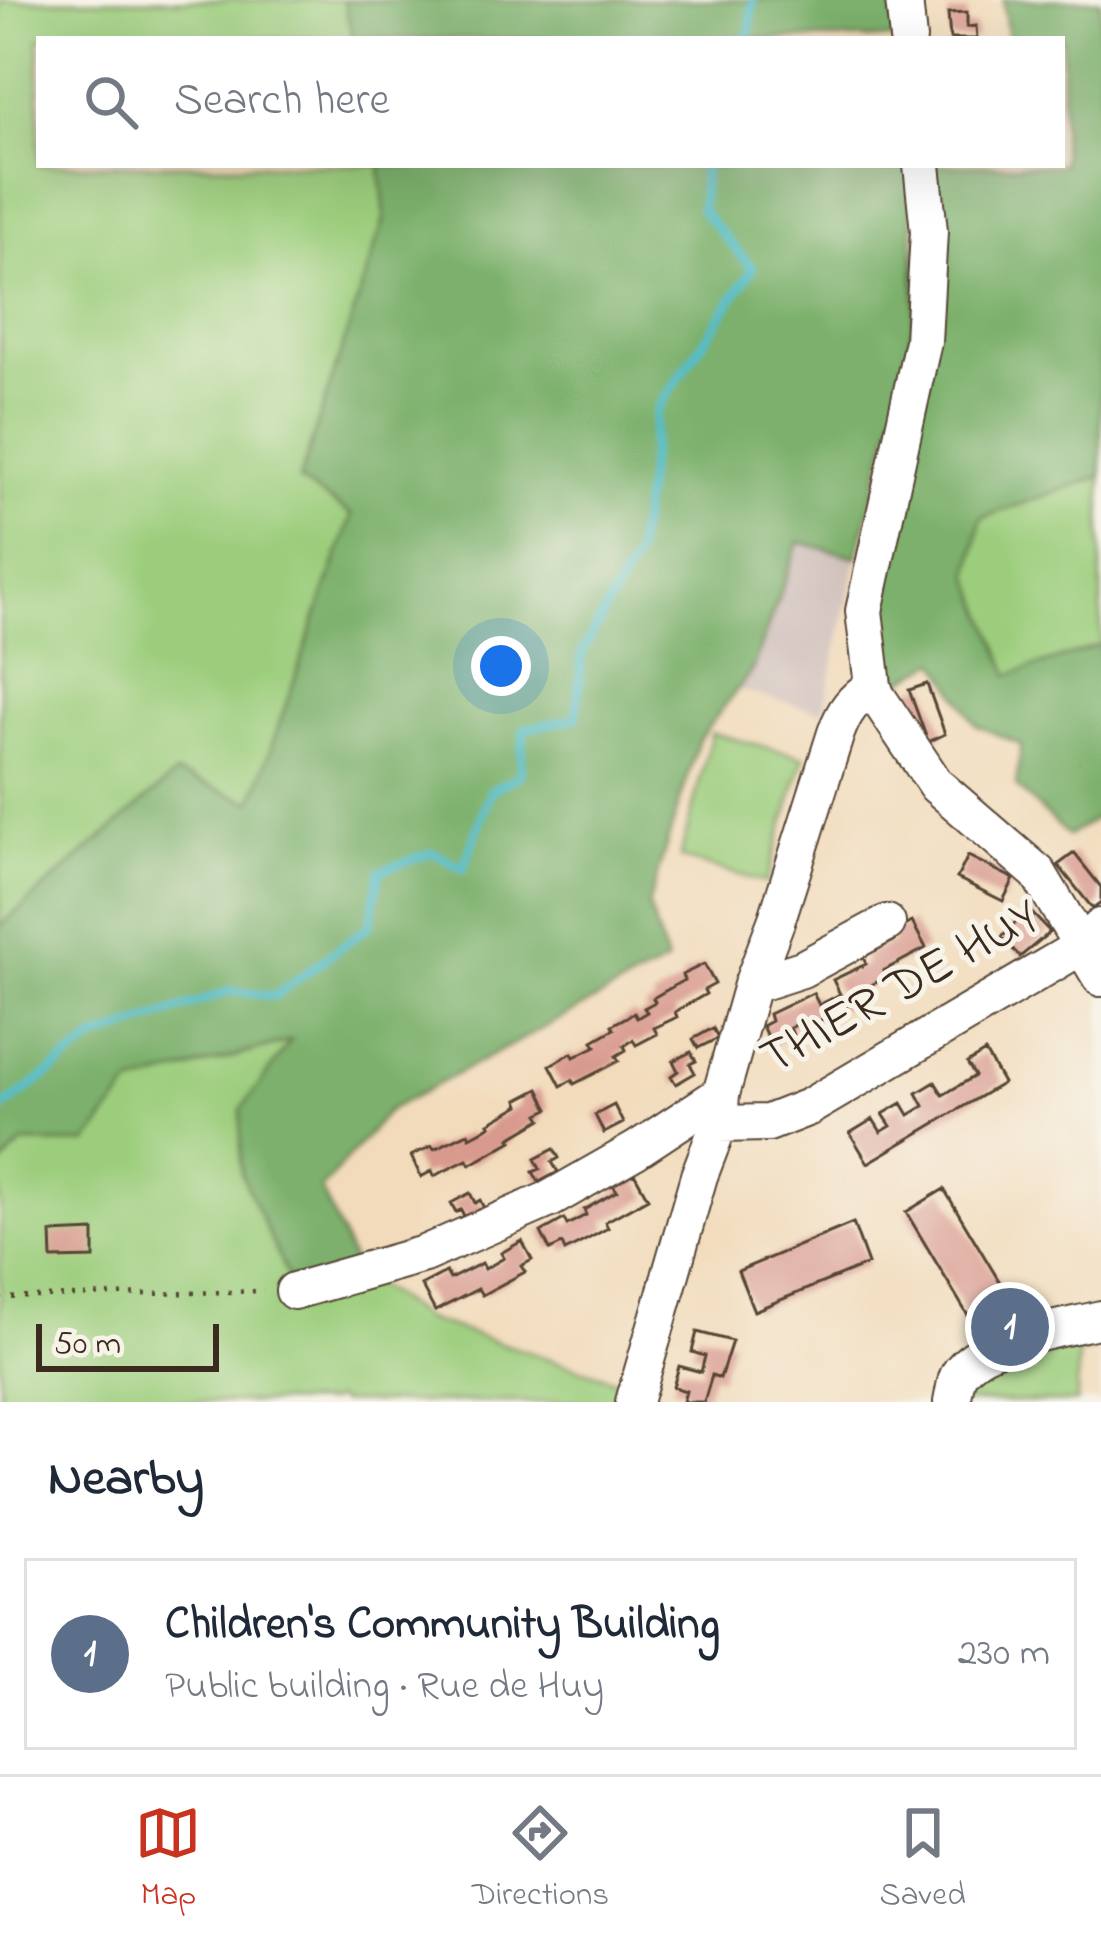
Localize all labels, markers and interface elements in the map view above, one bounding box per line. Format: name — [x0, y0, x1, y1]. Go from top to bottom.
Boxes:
search box — [36, 36, 1065, 168]
icon: search — [78, 69, 144, 135]
text: Search here — [174, 69, 390, 135]
your location — [471, 636, 531, 696]
street label: THIER DE HUY — [748, 881, 1054, 1097]
pin: 1 — [971, 1282, 1049, 1372]
scale bar — [36, 1318, 219, 1371]
text: 50 m — [54, 1321, 121, 1369]
text: Nearby — [48, 1443, 204, 1518]
text: Children's Community Building — [165, 1593, 720, 1659]
text: 1 — [84, 1626, 96, 1683]
text: 230 m — [958, 1626, 1050, 1683]
text: Public building · Rue de Huy — [165, 1659, 604, 1716]
tab: Map — [135, 1800, 201, 1920]
tab: Directions — [472, 1800, 609, 1920]
tab: Saved — [880, 1800, 966, 1920]

